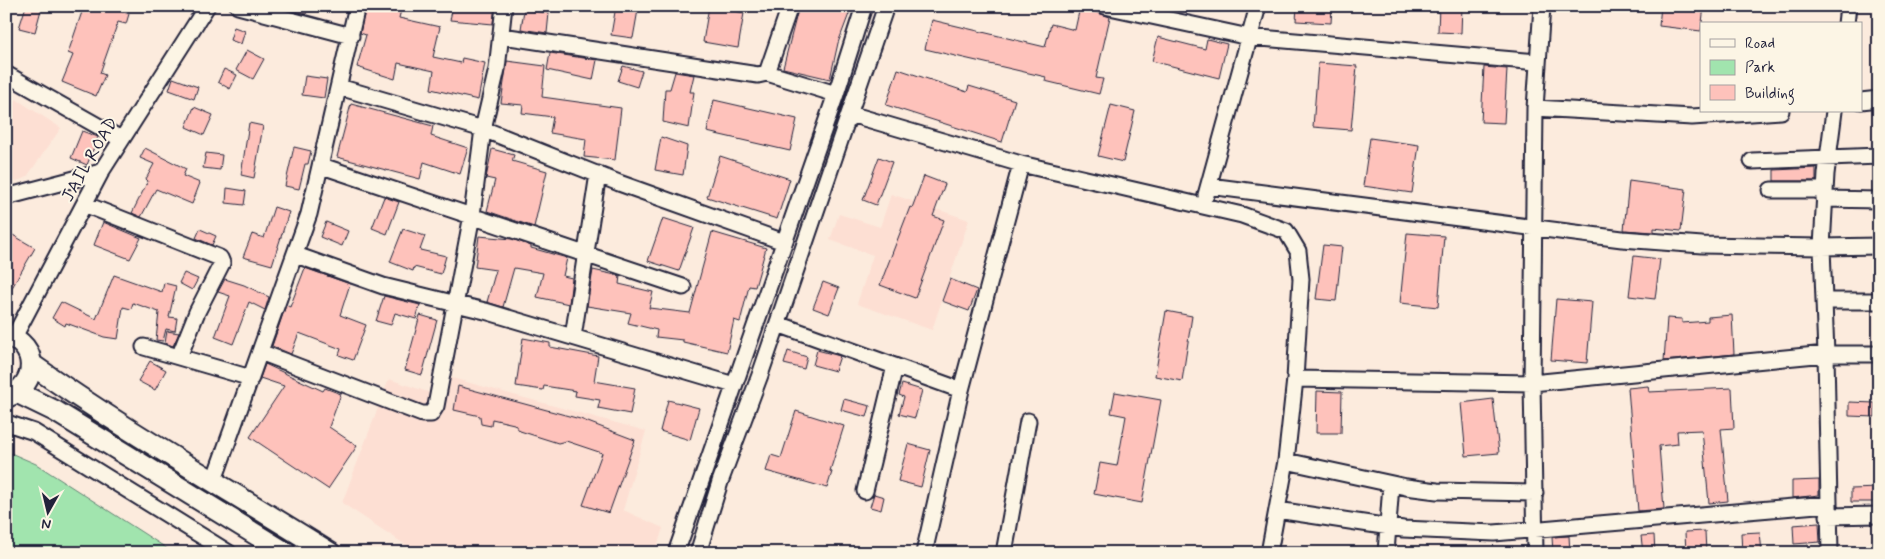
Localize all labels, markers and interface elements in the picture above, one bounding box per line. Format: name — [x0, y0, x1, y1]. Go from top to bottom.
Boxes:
legend — [1700, 22, 1862, 112]
text: Road — [1745, 34, 1775, 54]
text: Park — [1745, 58, 1775, 78]
text: Building — [1745, 84, 1795, 105]
street label: JAIL ROAD — [56, 113, 124, 206]
north arrow — [22, 486, 72, 536]
text: N — [40, 514, 52, 533]

